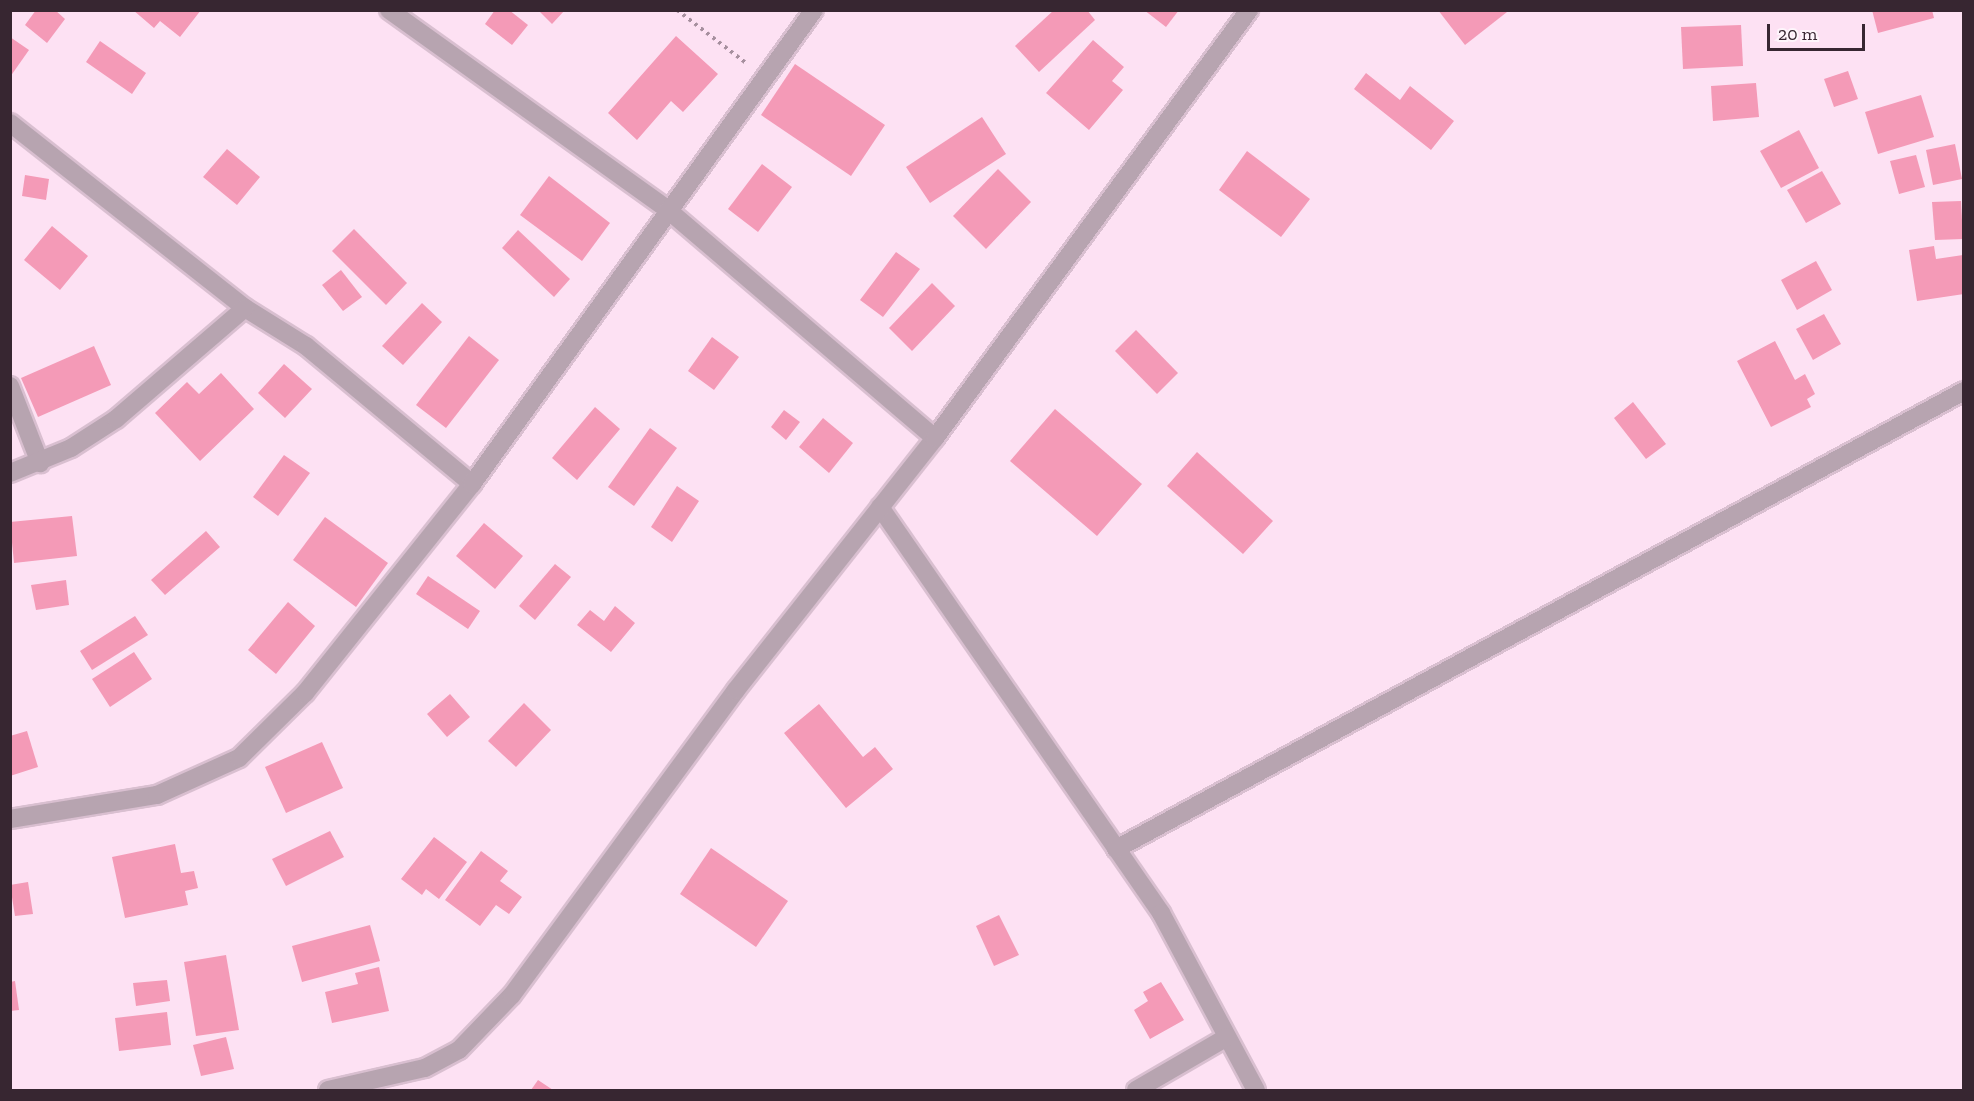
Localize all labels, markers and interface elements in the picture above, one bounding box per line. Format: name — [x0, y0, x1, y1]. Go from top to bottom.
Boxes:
scale bar — [1770, 12, 1868, 50]
text: 20 m — [1778, 23, 1817, 45]

